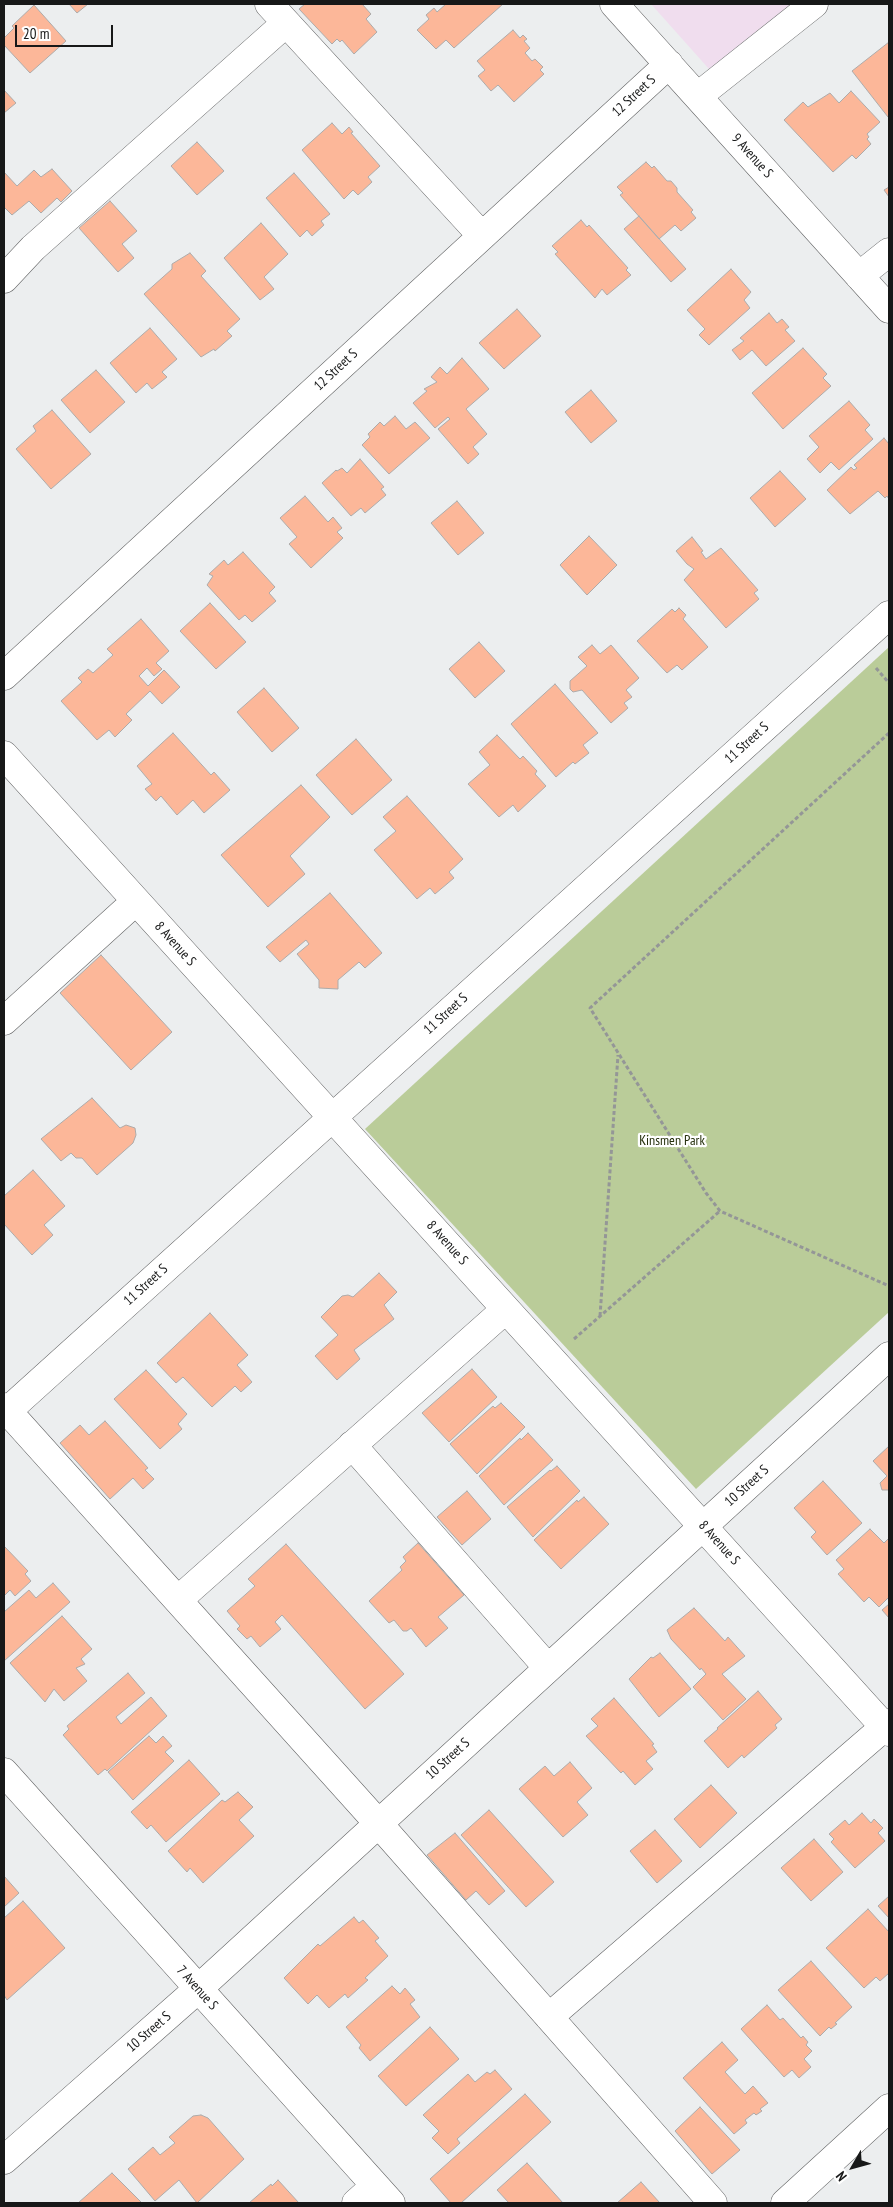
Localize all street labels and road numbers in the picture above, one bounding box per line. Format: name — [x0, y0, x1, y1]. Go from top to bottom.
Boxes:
street label: 12 Street S — [609, 72, 659, 120]
street label: 9 Avenue S — [728, 130, 776, 182]
street label: 12 Street S — [311, 346, 361, 394]
street label: 11 Street S — [721, 719, 773, 767]
street label: 8 Avenue S — [151, 918, 199, 970]
street label: 11 Street S — [420, 990, 472, 1038]
street label: 8 Avenue S — [423, 1217, 471, 1269]
street label: 11 Street S — [120, 1261, 172, 1309]
street label: 10 Street S — [721, 1462, 773, 1510]
street label: 8 Avenue S — [695, 1517, 743, 1569]
street label: 10 Street S — [422, 1735, 474, 1783]
street label: 7 Avenue S — [173, 1962, 221, 2014]
street label: 10 Street S — [123, 2008, 175, 2056]

